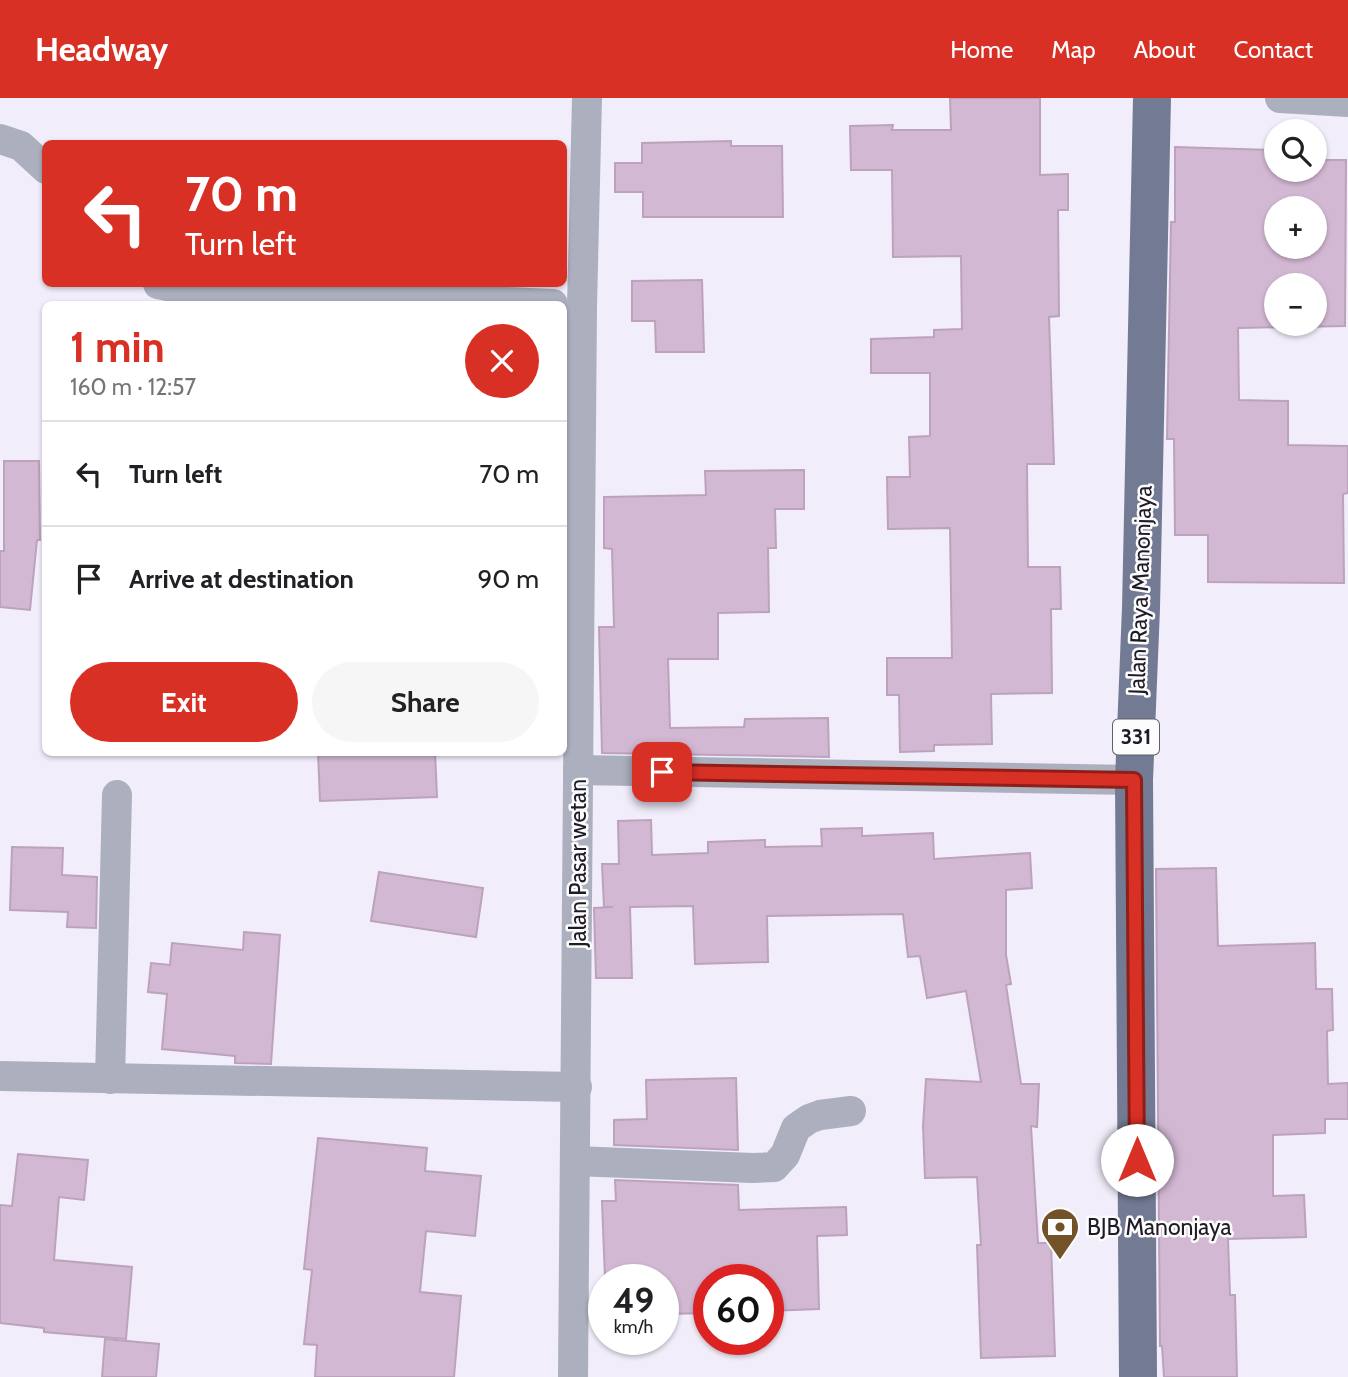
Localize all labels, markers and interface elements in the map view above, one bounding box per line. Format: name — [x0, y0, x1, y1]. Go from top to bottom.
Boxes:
text: Headway — [35, 29, 168, 69]
text: Home — [950, 35, 1013, 64]
text: Map — [1051, 35, 1096, 64]
text: About — [1134, 35, 1196, 64]
text: Contact — [1234, 35, 1313, 64]
map controls — [1264, 119, 1327, 336]
button: search — [1264, 119, 1327, 182]
text: 70 m — [185, 164, 298, 223]
icon: left — [70, 168, 161, 259]
button: + — [1264, 196, 1327, 259]
text: Turn left — [185, 224, 296, 263]
button: − — [1264, 273, 1327, 336]
text: 1 min — [70, 321, 165, 373]
button: close — [465, 324, 539, 398]
text: 160 m · 12:57 — [70, 373, 196, 401]
icon: left — [70, 455, 108, 493]
text: Turn left — [129, 458, 222, 490]
text: 70 m — [479, 458, 539, 490]
street label: Jalan Raya Manonjaya — [1122, 485, 1158, 696]
icon: arrive — [70, 560, 108, 598]
text: Arrive at destination — [129, 563, 354, 595]
text: 90 m — [477, 563, 539, 595]
button: Exit — [70, 662, 298, 742]
button: Share — [312, 662, 539, 742]
road number: 331 — [1113, 720, 1159, 754]
pin — [632, 742, 692, 802]
icon: arrive — [643, 753, 681, 791]
street label: Jalan Pasar wetan — [564, 779, 592, 948]
position arrow — [1100, 1123, 1174, 1197]
bank icon: BJB Manonjaya — [1039, 1206, 1081, 1261]
place label: BJB Manonjaya — [1087, 1213, 1231, 1241]
speed limit sign: 60 — [693, 1264, 784, 1355]
text: 49 — [613, 1279, 654, 1322]
text: km/h — [614, 1316, 653, 1338]

